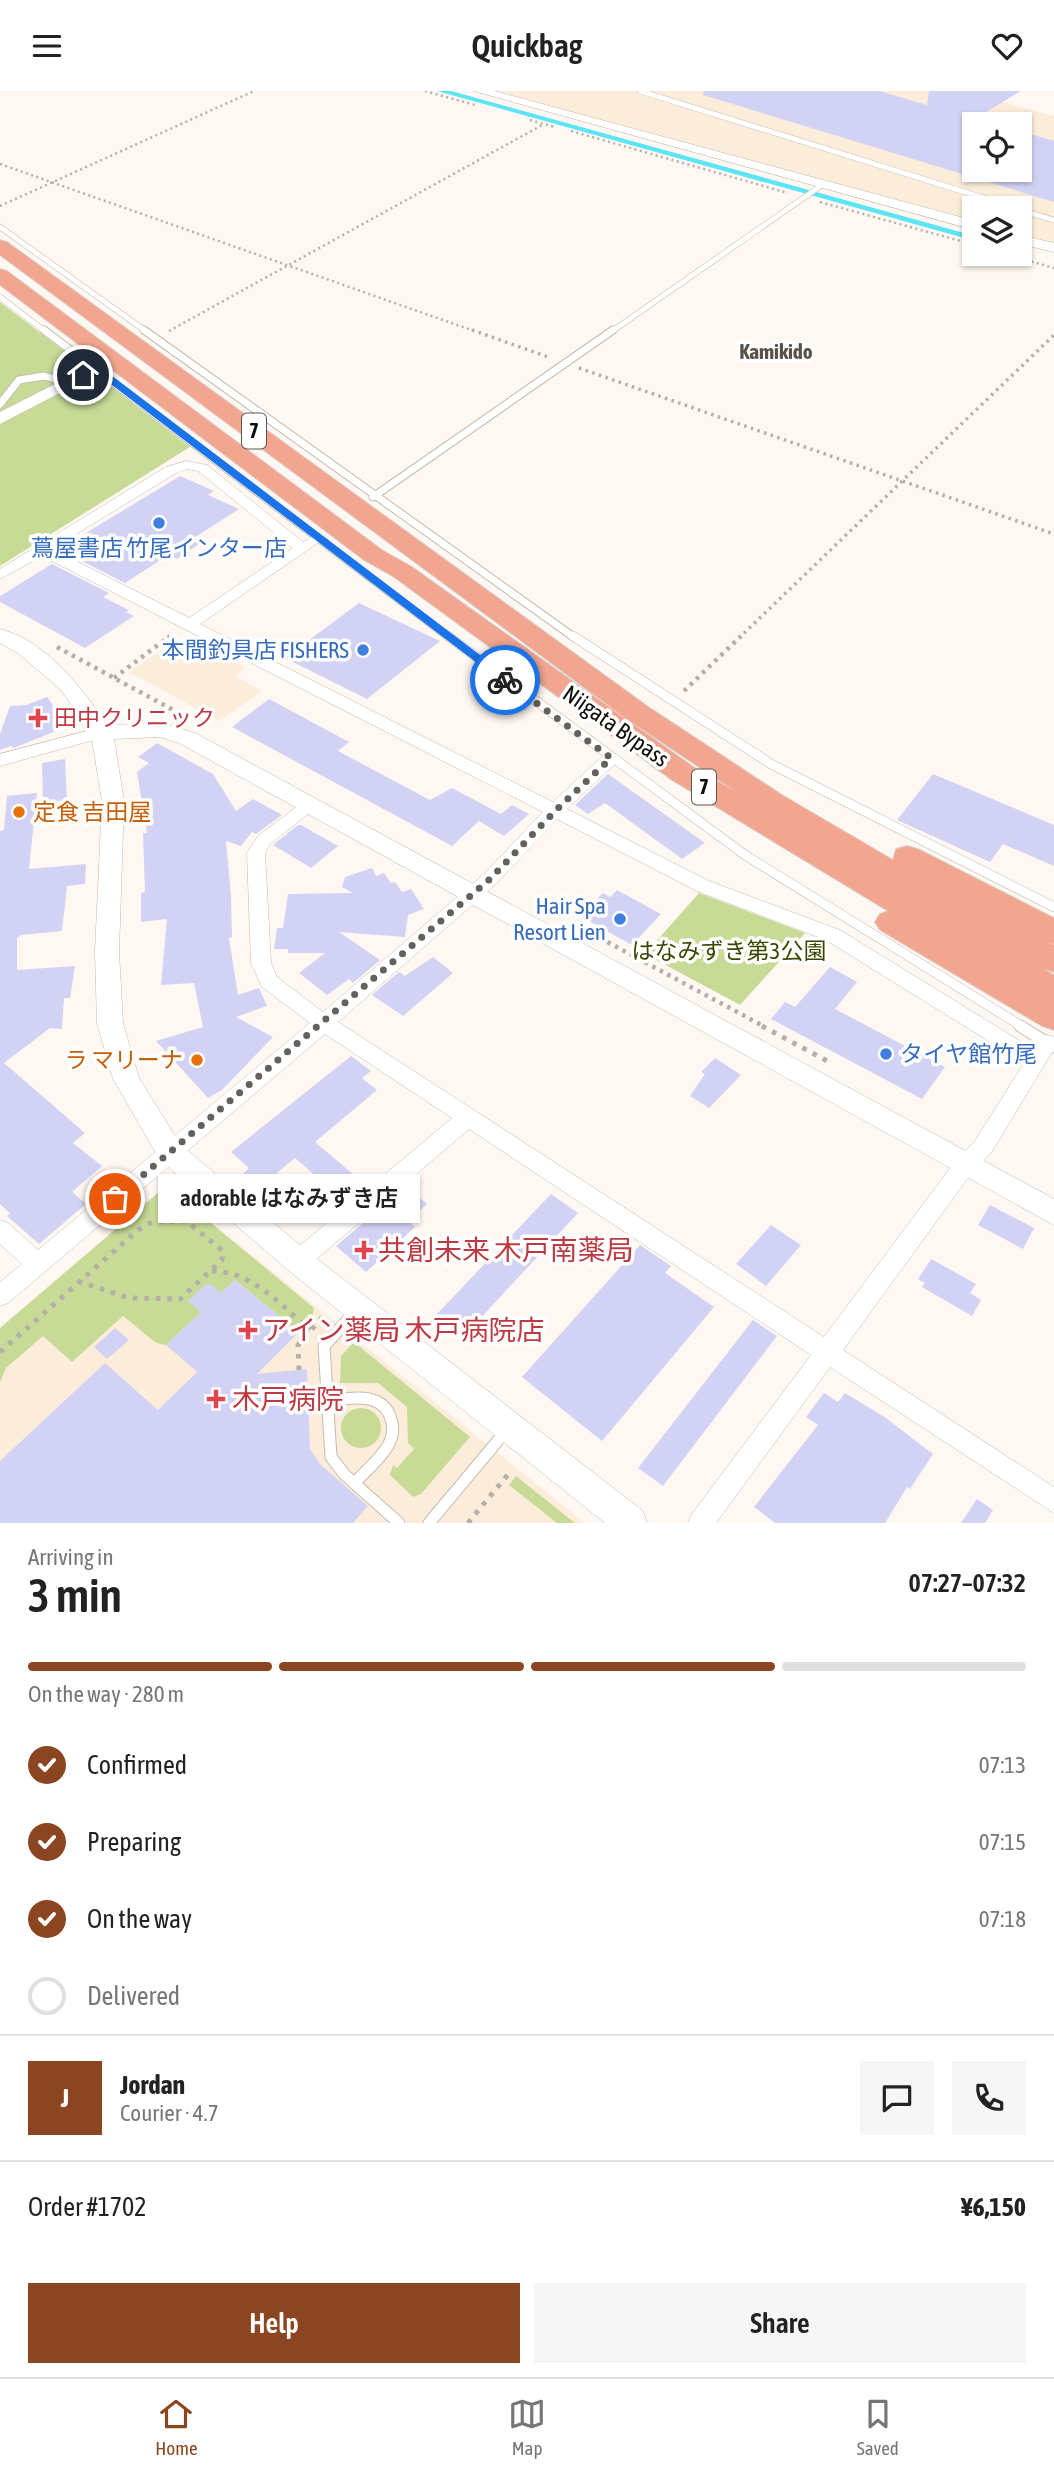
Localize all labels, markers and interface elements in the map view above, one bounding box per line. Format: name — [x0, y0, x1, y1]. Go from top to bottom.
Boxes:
icon: menu — [28, 27, 66, 65]
text: Quickbag — [471, 27, 583, 64]
icon: heart — [988, 27, 1026, 65]
map controls — [962, 112, 1032, 266]
button: locate — [962, 112, 1032, 182]
button: layers — [962, 196, 1032, 266]
district label: Kamikido — [739, 339, 813, 363]
pin — [53, 345, 113, 405]
icon: home — [64, 356, 102, 394]
road number: 7 — [242, 413, 266, 449]
marker: 蔦屋書店 竹尾インター店 — [151, 515, 167, 531]
place label: 蔦屋書店 竹尾インター店 — [31, 535, 287, 561]
place label: 本間釣具店 FISHERS — [162, 637, 349, 663]
marker: 本間釣具店 FISHERS — [355, 642, 371, 658]
courier — [470, 645, 540, 715]
icon: bike — [486, 661, 524, 699]
street label: Niigata Bypass — [558, 680, 674, 772]
place label: 田中クリニック — [54, 705, 215, 731]
marker: 田中クリニック — [28, 708, 48, 728]
road number: 7 — [692, 769, 716, 805]
place label: 定食 吉田屋 — [33, 799, 151, 825]
marker: 定食 吉田屋 — [11, 804, 27, 820]
place label: Hair Spa Resort Lien — [513, 893, 606, 945]
marker: Hair Spa Resort Lien — [612, 911, 628, 927]
park label: はなみずき第3公園 — [632, 938, 826, 964]
place label: タイヤ館竹尾 — [900, 1041, 1037, 1067]
marker: タイヤ館竹尾 — [878, 1046, 894, 1062]
place label: ラ マリーナ — [65, 1047, 183, 1073]
marker: ラ マリーナ — [189, 1052, 205, 1068]
pin — [85, 1169, 145, 1229]
callout: adorable はなみずき店 — [157, 1175, 420, 1223]
icon: bag — [96, 1180, 134, 1218]
text: adorable はなみずき店 — [180, 1185, 398, 1211]
place label: 共創未来 木戸南薬局 — [378, 1234, 634, 1266]
marker: 共創未来 木戸南薬局 — [356, 1242, 372, 1258]
place label: アイン薬局 木戸病院店 — [262, 1314, 544, 1346]
marker: アイン薬局 木戸病院店 — [240, 1322, 256, 1338]
place label: 木戸病院 — [232, 1383, 344, 1415]
marker: 木戸病院 — [206, 1389, 226, 1409]
text: Arriving in — [28, 1544, 114, 1570]
text: 07:27–07:32 — [909, 1568, 1026, 1598]
text: 3 min — [28, 1569, 122, 1622]
text: On the way · 280 m — [28, 1681, 184, 1707]
icon: check — [28, 1746, 66, 1784]
text: Confirmed — [87, 1750, 187, 1780]
text: 07:13 — [979, 1752, 1026, 1778]
icon: check — [28, 1823, 66, 1861]
text: Preparing — [87, 1827, 181, 1857]
text: 07:15 — [979, 1829, 1026, 1855]
icon: check — [28, 1900, 66, 1938]
text: On the way — [87, 1904, 192, 1934]
text: 07:18 — [979, 1906, 1026, 1932]
text: Delivered — [87, 1981, 180, 2011]
button: chat — [860, 2061, 934, 2135]
button: phone — [952, 2061, 1026, 2135]
text: Jordan — [120, 2070, 185, 2100]
text: J — [61, 2083, 69, 2113]
text: Courier · 4.7 — [120, 2100, 219, 2126]
text: Order #1702 — [28, 2192, 147, 2222]
text: ¥6,150 — [961, 2192, 1026, 2222]
button: Help — [28, 2283, 520, 2363]
button: Share — [534, 2283, 1026, 2363]
tab: Home — [155, 2395, 198, 2459]
tab: Map — [508, 2395, 546, 2459]
tab: Saved — [857, 2395, 899, 2459]

